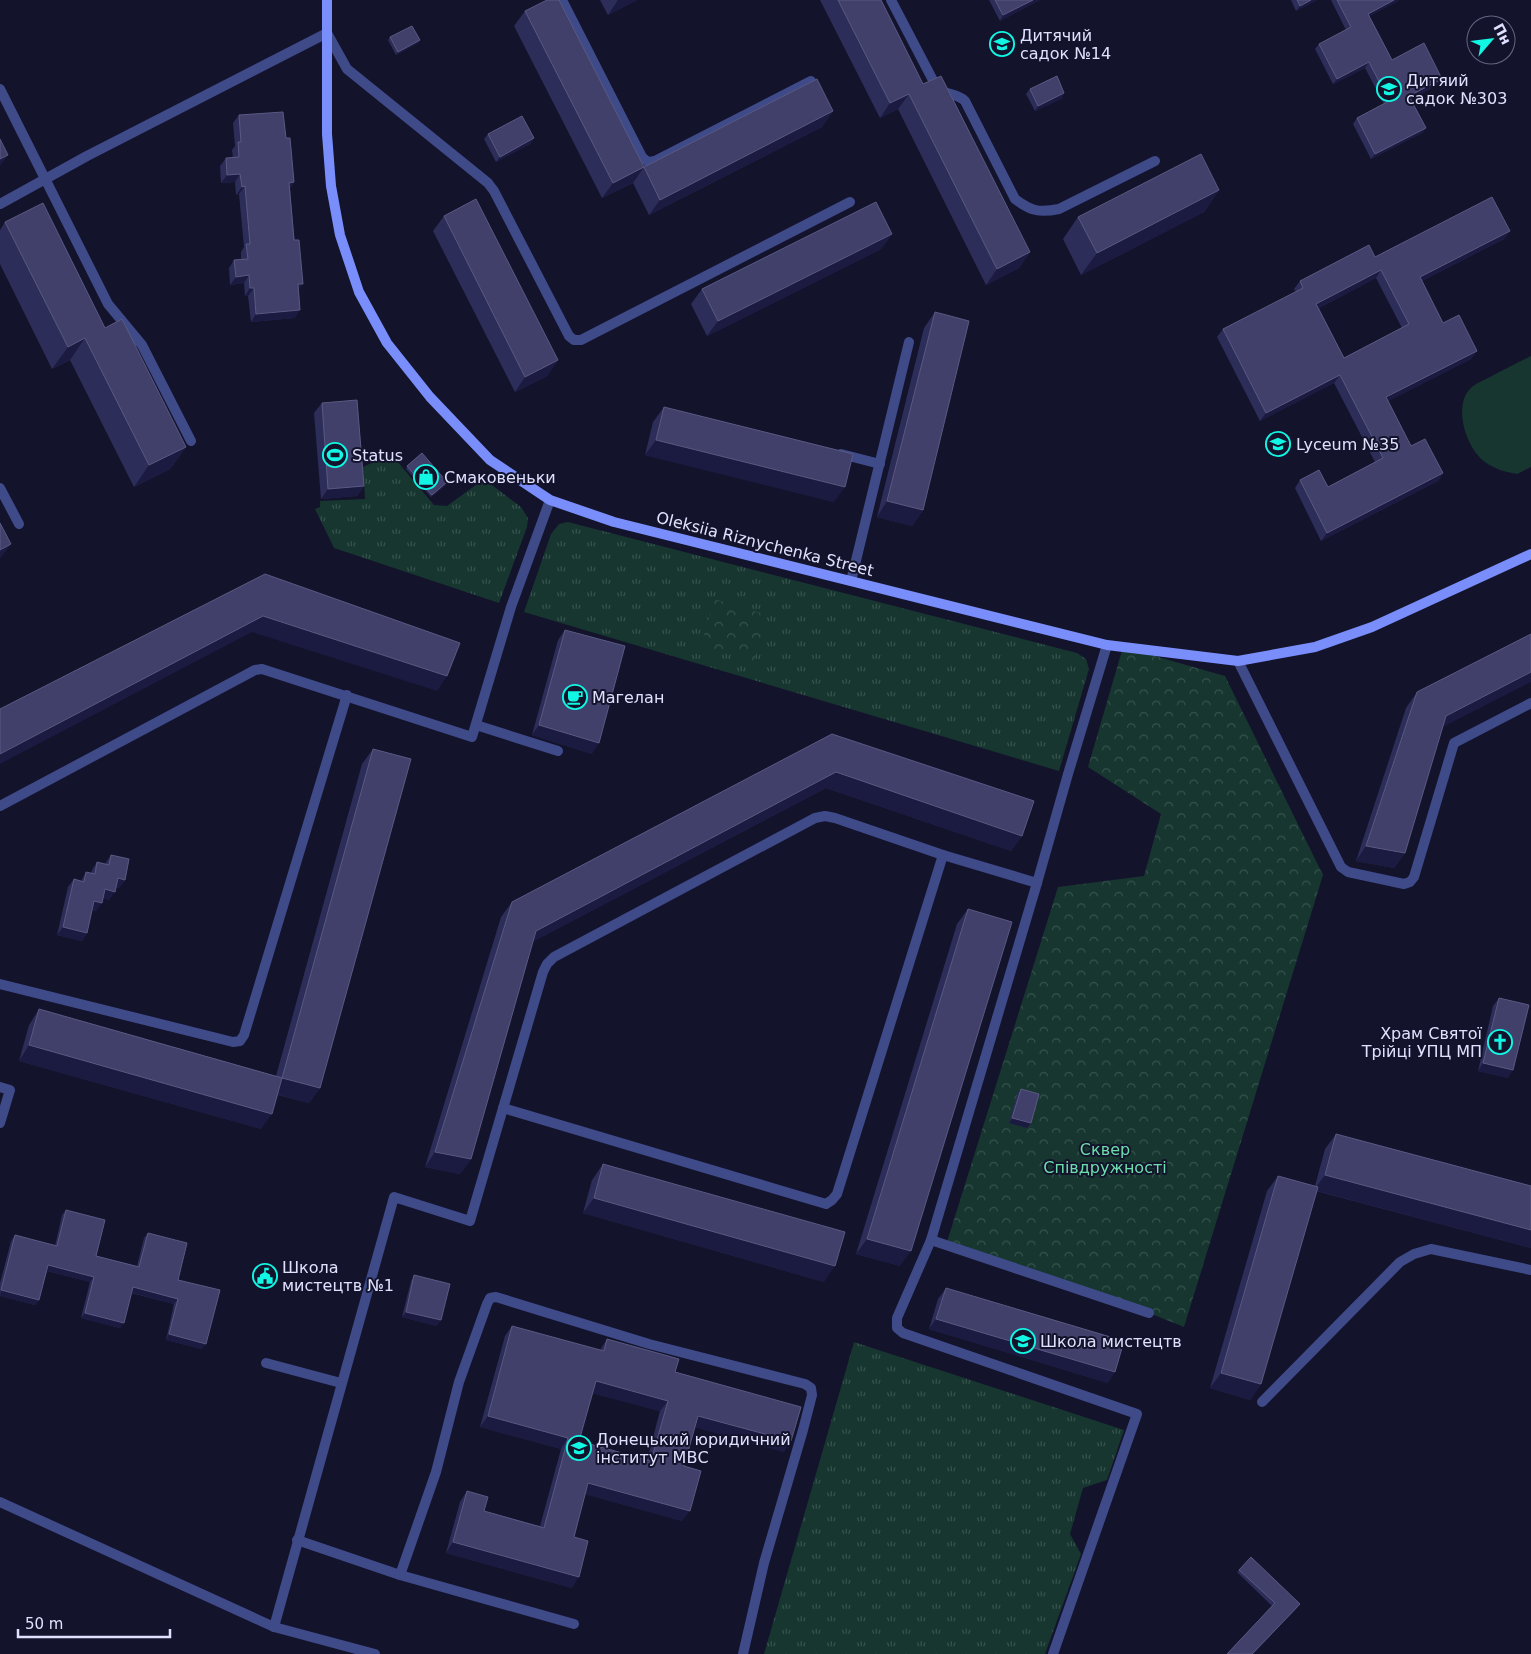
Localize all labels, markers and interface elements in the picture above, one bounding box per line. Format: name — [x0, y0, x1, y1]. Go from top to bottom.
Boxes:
north arrow — [1466, 15, 1516, 65]
text: Пн — [1490, 21, 1515, 47]
place label: Дитячий садок №14 — [1020, 26, 1111, 63]
school or university icon: Дитячий садок №14 — [989, 31, 1015, 57]
place label: Дитяий садок №303 — [1406, 71, 1507, 108]
school or university icon: Дитяий садок №303 — [1376, 76, 1402, 102]
school or university icon: Lyceum №35 — [1265, 431, 1291, 457]
place label: Lyceum №35 — [1296, 435, 1399, 454]
sports icon: Status — [322, 442, 348, 468]
place label: Status — [352, 446, 403, 465]
shop icon: Смаковеньки — [413, 464, 439, 490]
place label: Смаковеньки — [444, 468, 556, 487]
street label: Oleksiia Riznychenka Street — [654, 508, 876, 580]
cafe icon: Магелан — [562, 684, 588, 710]
place label: Магелан — [592, 688, 664, 707]
place label: Храм Святої Трійці УПЦ МП — [1361, 1024, 1483, 1061]
church icon: Храм Святої Трійці УПЦ МП — [1487, 1029, 1513, 1055]
park label: Сквер Співдружності — [1043, 1140, 1167, 1177]
place label: Школа мистецтв №1 — [282, 1258, 394, 1295]
public building icon: Школа мистецтв №1 — [252, 1263, 278, 1289]
school or university icon: Школа мистецтв — [1010, 1328, 1036, 1354]
place label: Школа мистецтв — [1040, 1332, 1182, 1351]
place label: Донецький юридичний інститут МВС — [596, 1430, 791, 1467]
school or university icon: Донецький юридичний інститут МВС — [566, 1435, 592, 1461]
scale bar — [18, 1606, 170, 1638]
text: 50 m — [25, 1615, 63, 1633]

